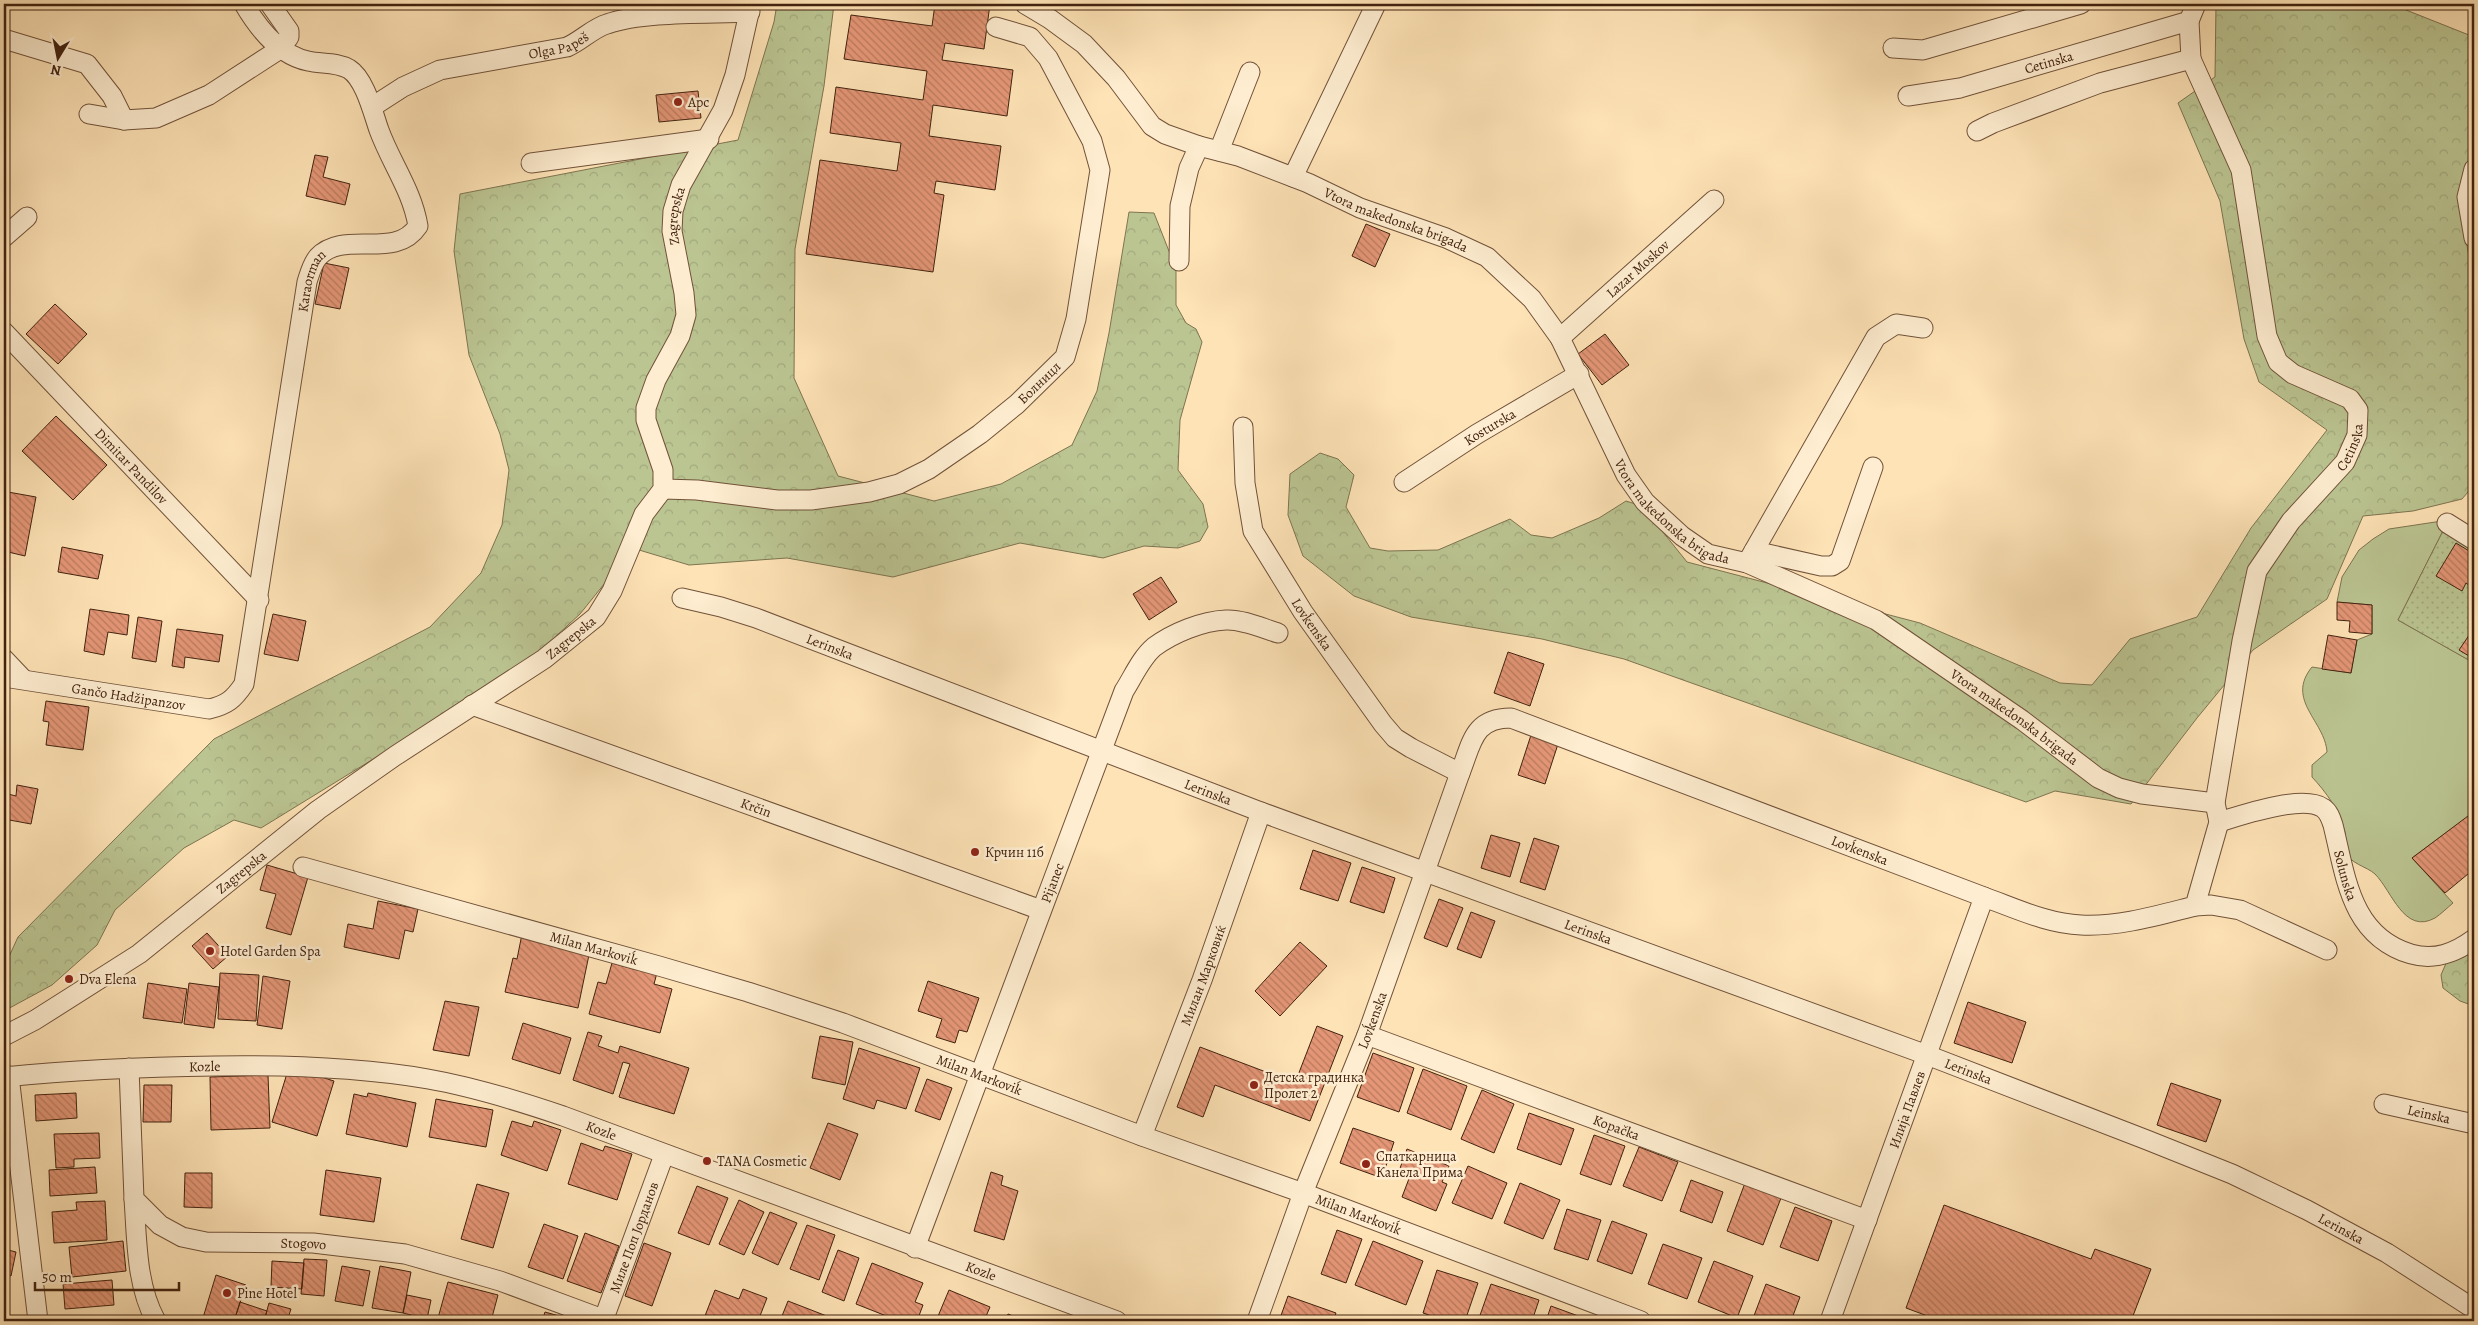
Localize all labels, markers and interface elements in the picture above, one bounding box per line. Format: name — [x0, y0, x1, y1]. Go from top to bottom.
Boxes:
street label: Olga Papeš — [527, 27, 593, 64]
north arrow — [32, 32, 82, 82]
street label: Cetinska — [2022, 46, 2076, 79]
text: N — [49, 60, 63, 81]
place label: Арс — [687, 93, 709, 112]
marker: Арс — [672, 96, 684, 108]
street label: Vtora makedonska brigada — [1320, 183, 1472, 257]
street label: Zagrepska — [663, 184, 690, 247]
street label: Lazar Moskov — [1602, 235, 1674, 302]
street label: Karaorman — [293, 245, 330, 314]
street label: Болницл — [1014, 357, 1065, 408]
street label: Kosturska — [1460, 404, 1520, 450]
street label: Cetinska — [2332, 423, 2367, 476]
street label: Dimitar Pandilov — [90, 424, 172, 509]
street label: Vtora makedonska brigada — [1609, 455, 1732, 569]
street label: Lovḱenska — [1287, 595, 1337, 655]
street label: Zagrepska — [542, 611, 600, 664]
street label: Lerinska — [803, 629, 857, 665]
street label: Vtora makedonska brigada — [1946, 664, 2083, 770]
street label: Gančo Hadžipanzov — [70, 679, 187, 715]
street label: Lerinska — [1181, 774, 1235, 810]
street label: Krčin — [738, 794, 774, 822]
street label: Lovḱenska — [1828, 831, 1891, 870]
place label: Крчин 11б — [985, 843, 1044, 862]
street label: Zagrepska — [212, 846, 271, 898]
marker: Крчин 11б — [969, 846, 981, 858]
street label: Solunska — [2329, 848, 2362, 904]
street label: Pijanec — [1036, 860, 1069, 906]
street label: Lerinska — [1562, 914, 1615, 949]
street label: Милан Марковиќ — [1176, 922, 1231, 1029]
street label: Milan Markoviḱ — [548, 927, 640, 970]
place label: Hotel Garden Spa — [220, 942, 321, 961]
marker: Hotel Garden Spa — [204, 945, 216, 957]
place label: Dva Elena — [79, 970, 137, 989]
marker: Dva Elena — [63, 973, 75, 985]
street label: Lovḱenska — [1353, 989, 1392, 1052]
street label: Milan Markoviḱ — [934, 1050, 1025, 1100]
street label: Lerinska — [1942, 1054, 1995, 1089]
street label: Kozle — [189, 1057, 221, 1076]
place label: Детска градинка Пролет 2 — [1264, 1068, 1365, 1103]
street label: Илија Павлев — [1884, 1068, 1930, 1151]
marker: Детска градинка Пролет 2 — [1248, 1079, 1260, 1091]
street label: Leinska — [2405, 1100, 2453, 1129]
street label: Kopačka — [1590, 1110, 1643, 1145]
street label: Kozle — [583, 1116, 619, 1145]
place label: Спаткарница Канела Прима — [1376, 1147, 1464, 1182]
place label: TANA Cosmetic — [717, 1152, 807, 1171]
marker: TANA Cosmetic — [701, 1155, 713, 1167]
marker: Спаткарница Канела Прима — [1360, 1158, 1372, 1170]
street label: Миле Поп Јорданов — [605, 1179, 663, 1296]
street label: Milan Markoviḱ — [1313, 1190, 1404, 1239]
street label: Lerinska — [2315, 1209, 2368, 1249]
street label: Stogovo — [281, 1234, 327, 1255]
street label: Kozle — [963, 1257, 999, 1286]
scale bar — [35, 1260, 179, 1292]
text: 50 m — [42, 1267, 72, 1287]
place label: Pine Hotel — [237, 1284, 297, 1303]
marker: Pine Hotel — [221, 1287, 233, 1299]

